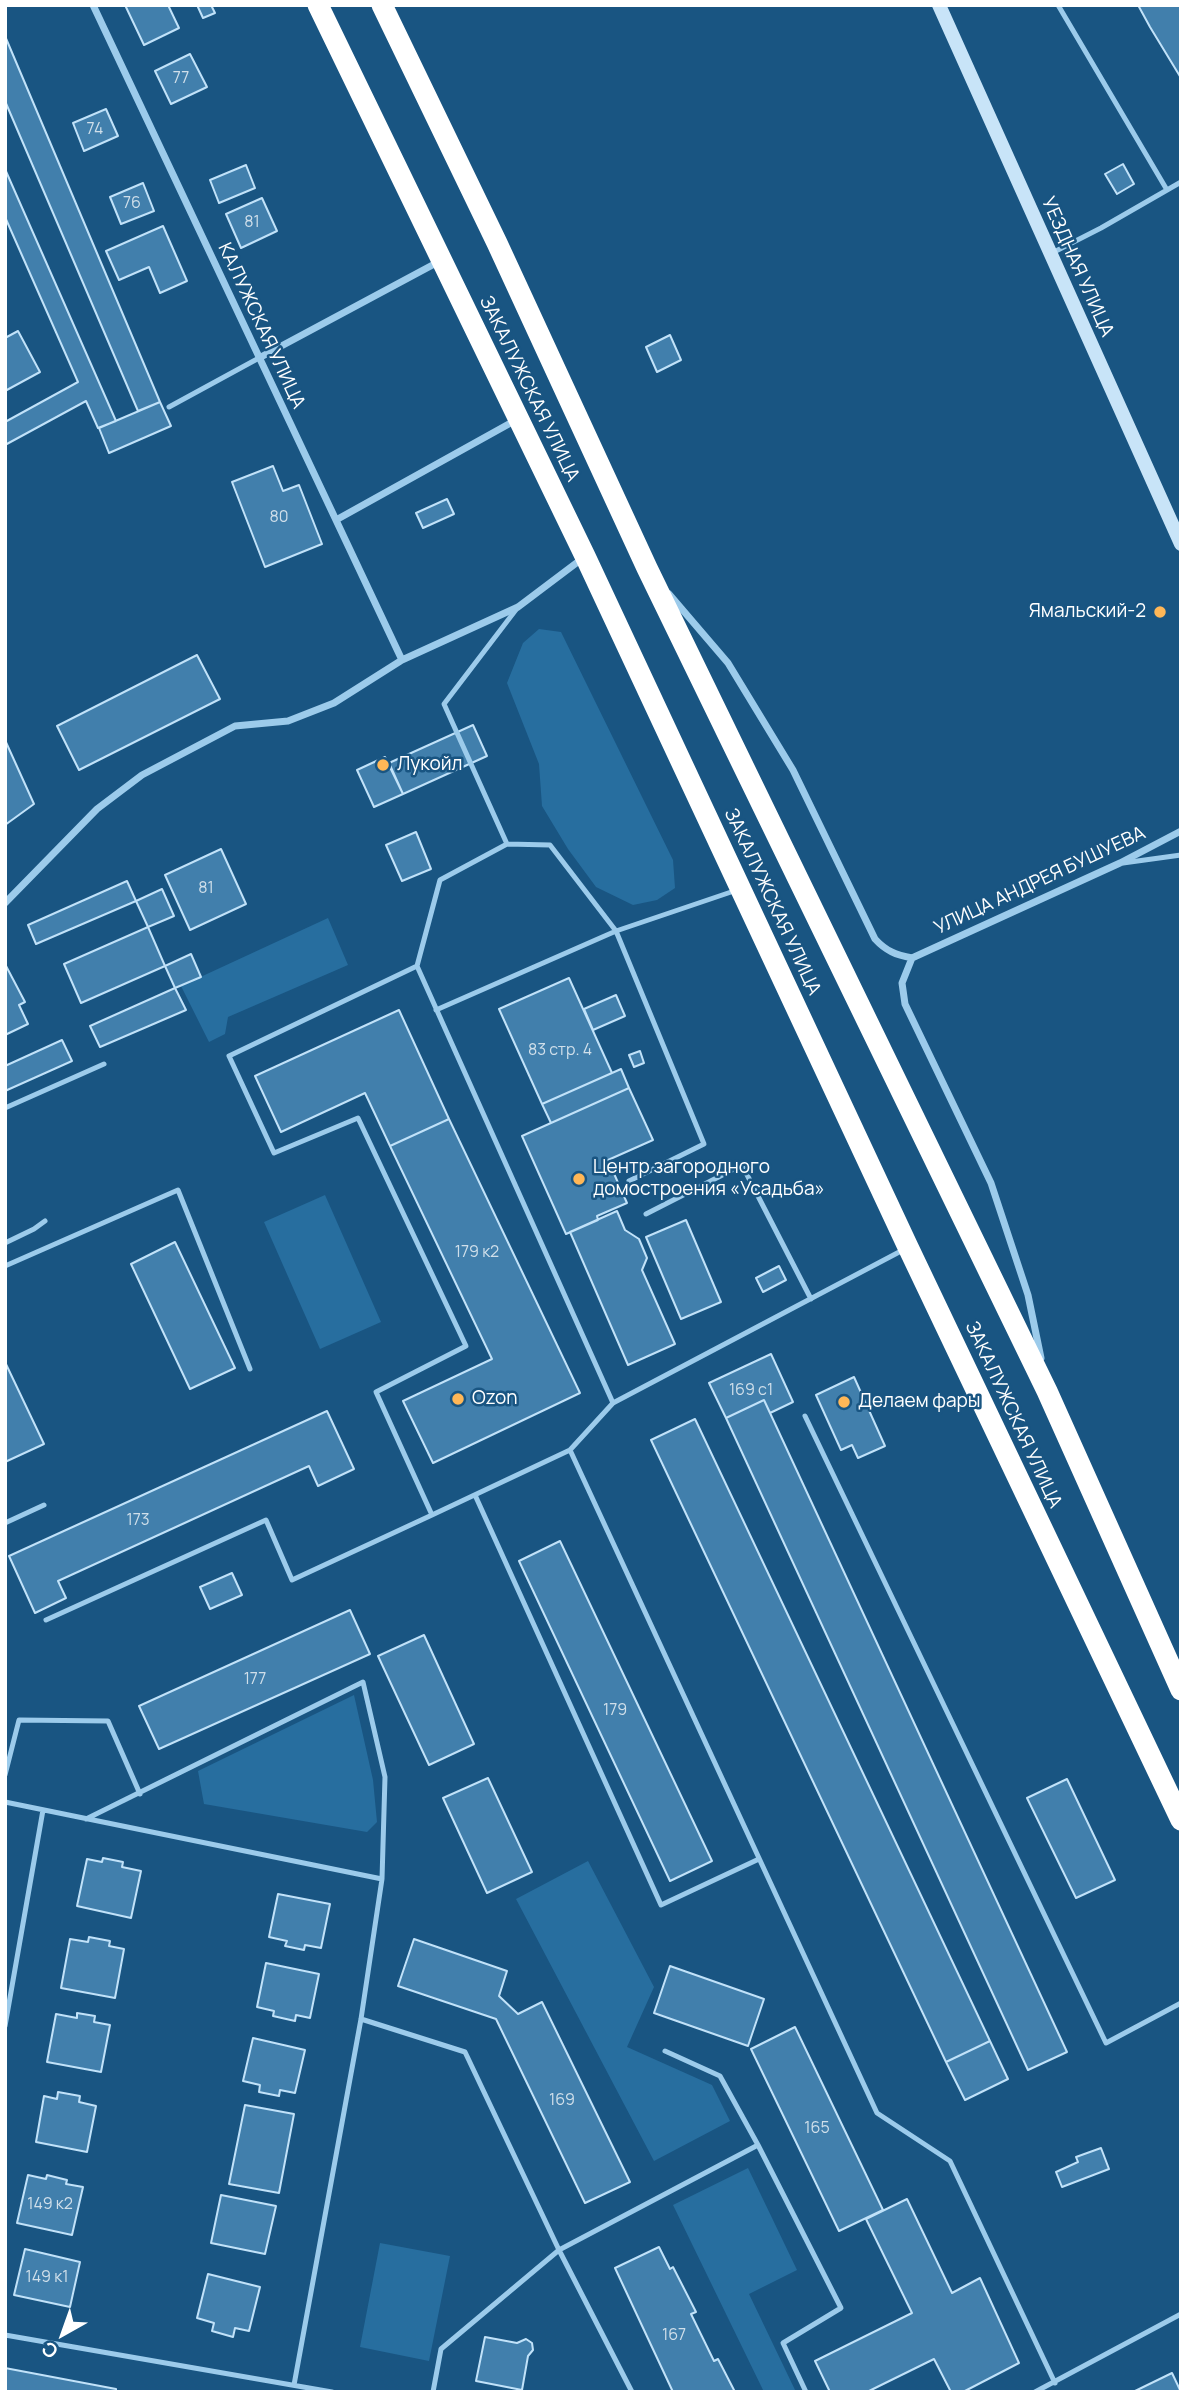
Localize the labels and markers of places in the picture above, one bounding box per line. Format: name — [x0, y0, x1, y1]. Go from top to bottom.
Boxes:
place label: Ямальский-2 — [1029, 601, 1146, 623]
marker: Ямальский-2 — [1152, 604, 1168, 620]
place label: Лукойл — [397, 754, 463, 776]
marker: Лукойл — [375, 757, 391, 773]
place label: Центр загородного домостроения «Усадьба» — [593, 1157, 825, 1201]
marker: Центр загородного домостроения «Усадьба» — [571, 1171, 587, 1187]
place label: Ozon — [472, 1388, 518, 1410]
marker: Ozon — [450, 1391, 466, 1407]
place label: Делаем фары — [858, 1391, 981, 1413]
marker: Делаем фары — [836, 1394, 852, 1410]

